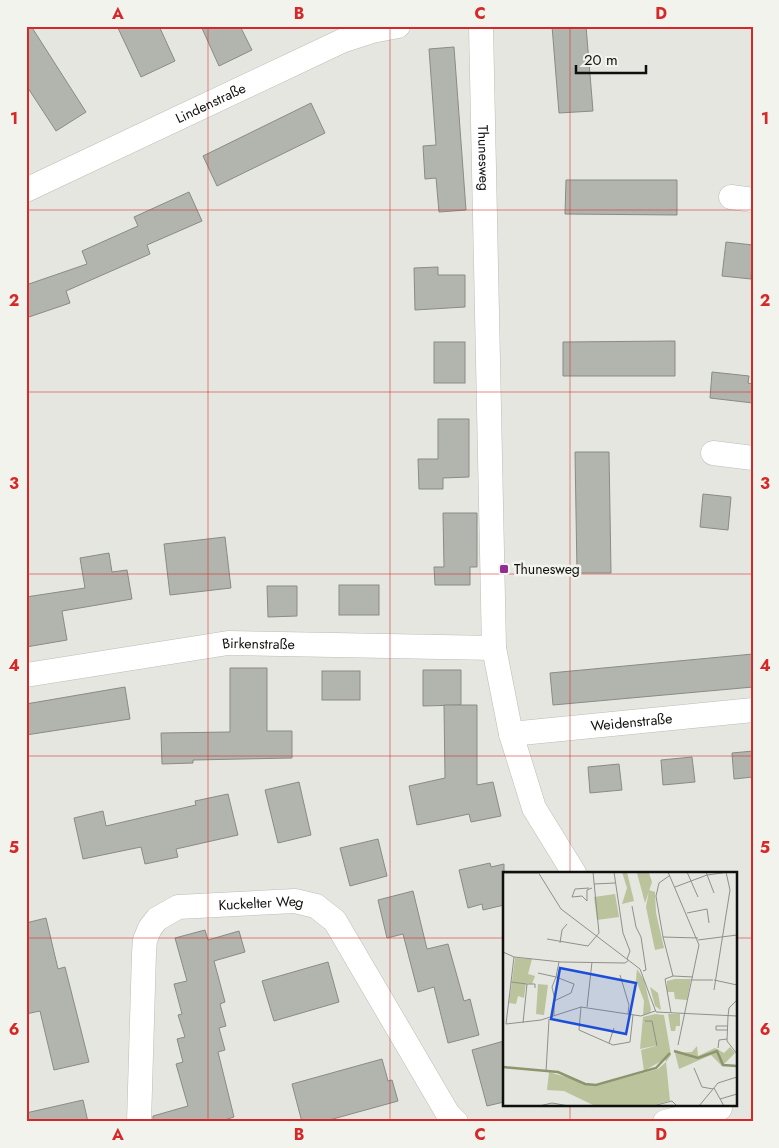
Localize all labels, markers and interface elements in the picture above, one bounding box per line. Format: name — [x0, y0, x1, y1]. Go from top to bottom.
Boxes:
text: A — [111, 2, 124, 25]
text: B — [294, 2, 304, 25]
text: C — [474, 2, 486, 25]
text: D — [655, 2, 667, 25]
scale bar — [576, 42, 646, 74]
text: 20 m — [584, 49, 618, 71]
street label: Lindenstraße — [172, 78, 249, 128]
text: 1 — [10, 107, 18, 130]
text: 1 — [761, 107, 769, 130]
street label: Thunesweg — [473, 125, 494, 191]
text: 2 — [9, 289, 19, 312]
text: 2 — [760, 289, 770, 312]
text: 3 — [9, 472, 19, 495]
text: 3 — [760, 472, 770, 495]
place label: Thunesweg — [514, 559, 580, 579]
marker: Thunesweg — [498, 563, 510, 575]
street label: Birkenstraße — [221, 633, 295, 654]
text: 4 — [8, 654, 20, 677]
text: 4 — [759, 654, 771, 677]
street label: Weidenstraße — [590, 708, 673, 736]
text: 5 — [9, 836, 19, 859]
text: 5 — [760, 836, 770, 859]
inset map — [503, 872, 736, 1106]
street label: Kuckelter Weg — [218, 891, 306, 915]
text: 6 — [9, 1018, 19, 1041]
text: 6 — [760, 1018, 770, 1041]
text: A — [111, 1123, 124, 1146]
text: B — [294, 1123, 304, 1146]
text: C — [474, 1123, 486, 1146]
text: D — [655, 1123, 667, 1146]

